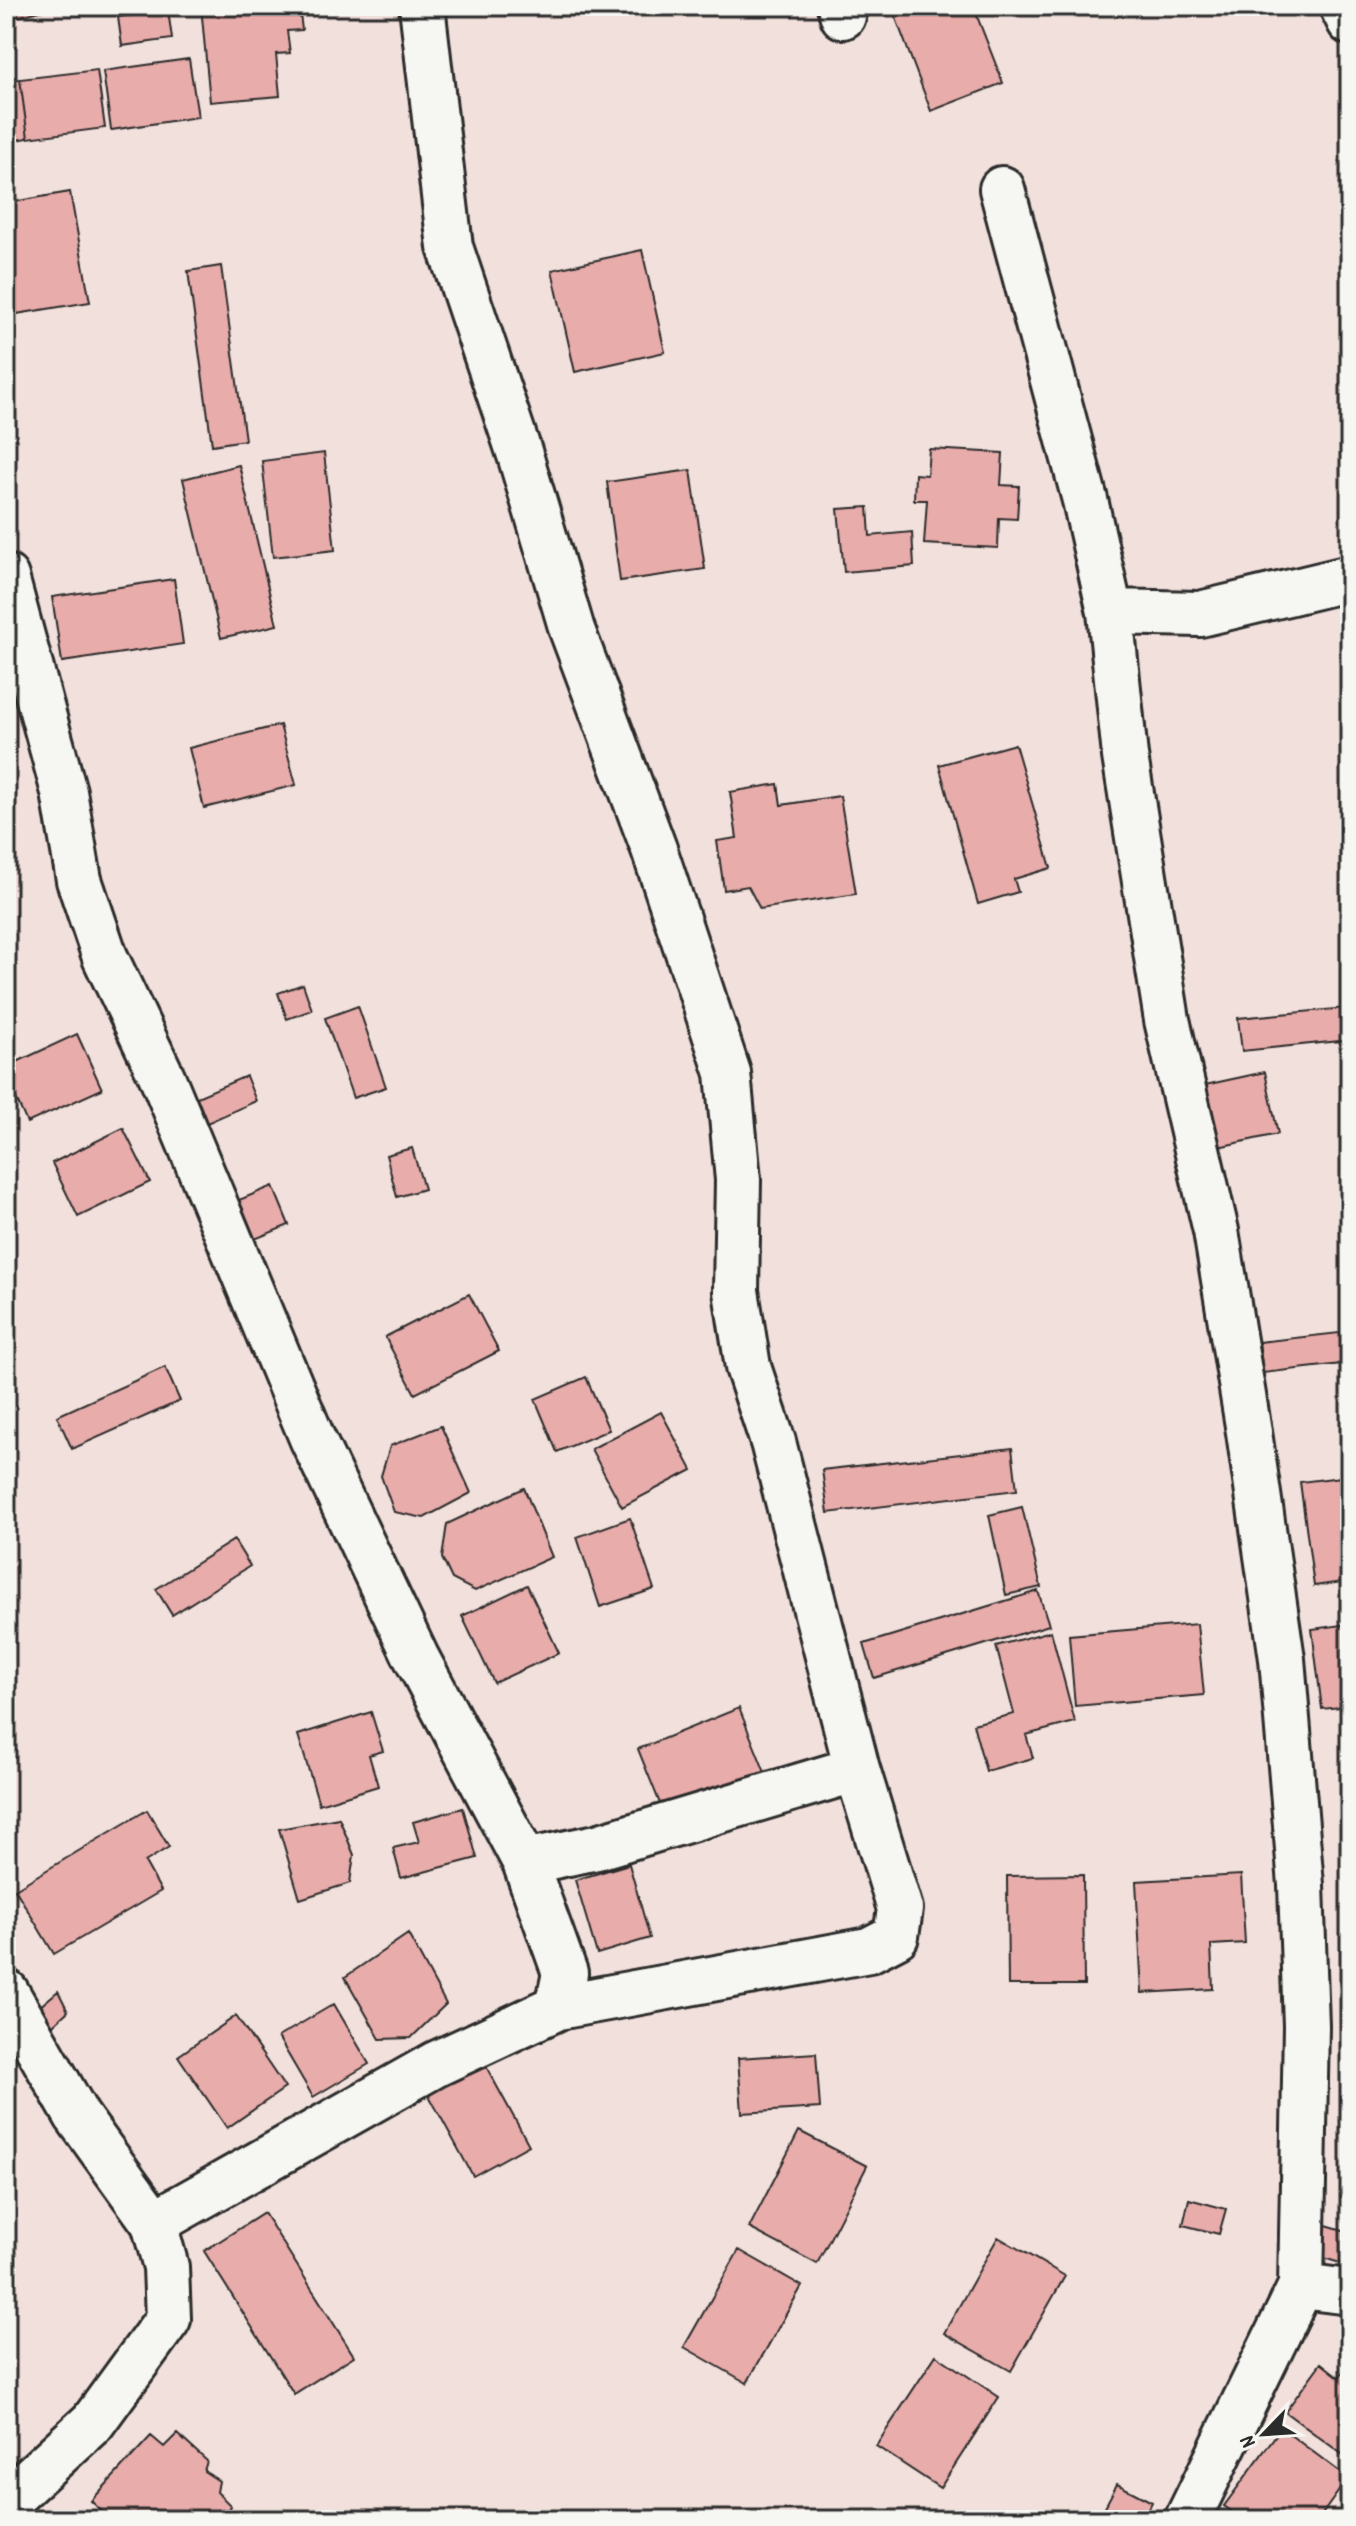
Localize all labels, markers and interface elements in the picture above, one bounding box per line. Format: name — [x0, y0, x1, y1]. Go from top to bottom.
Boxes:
north arrow — [1224, 2394, 1304, 2474]
text: N — [1233, 2429, 1265, 2452]

